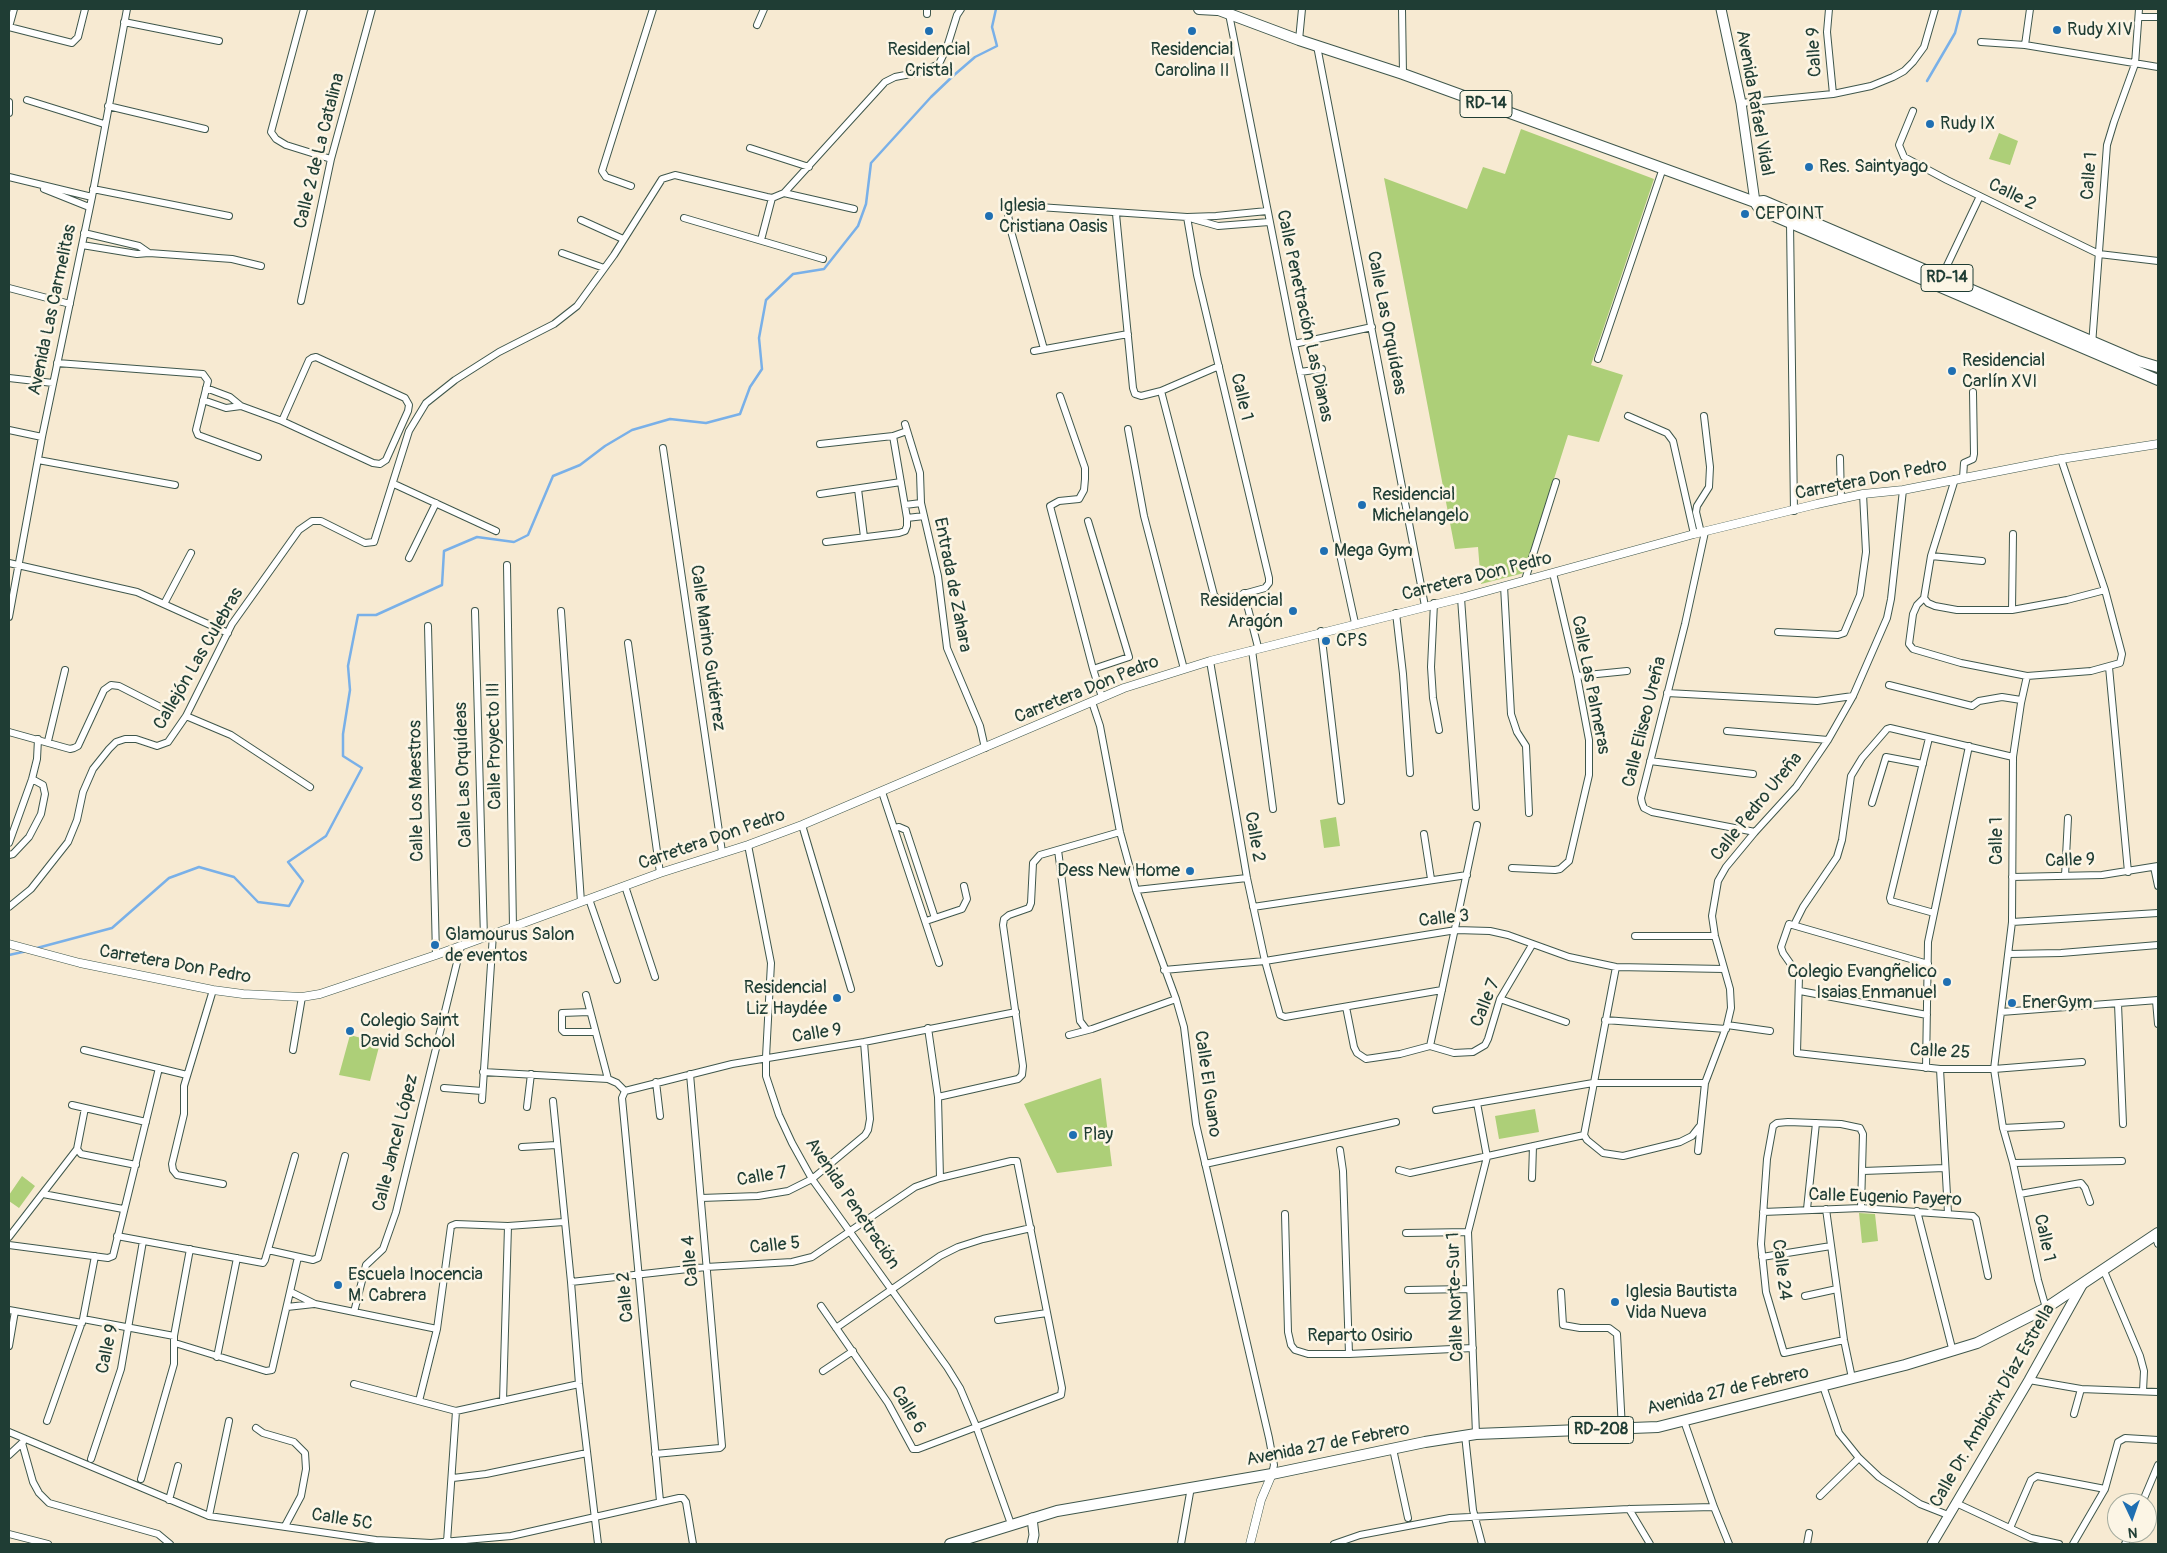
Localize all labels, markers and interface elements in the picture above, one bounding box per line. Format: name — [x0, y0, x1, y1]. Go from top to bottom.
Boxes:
place label: Rudy XIV — [2067, 19, 2133, 41]
marker: Rudy XIV — [2051, 24, 2063, 36]
marker: Residencial Cristal — [923, 25, 935, 37]
marker: Residencial Carolina II — [1186, 25, 1198, 37]
street label: Calle 9 — [1803, 26, 1827, 78]
street label: Avenida Rafael Vidal — [1731, 28, 1777, 178]
place label: Residencial Cristal — [887, 39, 971, 82]
place label: Residencial Carolina II — [1150, 39, 1234, 82]
street label: Calle 2 de La Catalina — [290, 71, 350, 231]
road number: RD-14 — [1460, 90, 1512, 118]
place label: Rudy IX — [1940, 113, 1995, 135]
marker: Rudy IX — [1924, 118, 1936, 130]
street label: Calle 1 — [2077, 151, 2103, 201]
place label: Res. Saintyago — [1819, 156, 1928, 178]
marker: Res. Saintyago — [1803, 161, 1815, 173]
street label: Calle 2 — [1984, 174, 2040, 216]
place label: Iglesia Cristiana Oasis — [999, 195, 1108, 238]
place label: CEPOINT — [1755, 203, 1824, 225]
street label: Calle Penetración Las Dianas — [1271, 208, 1337, 424]
marker: CEPOINT — [1739, 208, 1751, 220]
marker: Iglesia Cristiana Oasis — [983, 210, 995, 222]
street label: Avenida Las Carmelitas — [24, 223, 82, 397]
street label: Calle Las Orquídeas — [1361, 249, 1411, 397]
road number: RD-14 — [1921, 264, 1973, 292]
place label: Residencial Carlín XVI — [1962, 350, 2045, 392]
marker: Residencial Carlín XVI — [1946, 365, 1958, 377]
street label: Calle 1 — [1225, 371, 1257, 423]
street label: Carretera Don Pedro — [1793, 455, 1949, 505]
place label: Residencial Michelangelo — [1372, 484, 1469, 526]
marker: Residencial Michelangelo — [1356, 499, 1368, 511]
street label: Entrada de Zahara — [928, 516, 976, 654]
place label: Mega Gym — [1334, 540, 1413, 562]
marker: Mega Gym — [1318, 545, 1330, 557]
street label: Carretera Don Pedro — [1400, 548, 1554, 606]
street label: Calle Marino Gutiérrez — [685, 564, 729, 732]
street label: Callejón Las Culebras — [150, 584, 248, 734]
place label: Residencial Aragón — [1200, 590, 1283, 632]
marker: Residencial Aragón — [1287, 605, 1299, 617]
street label: Calle Las Palmeras — [1566, 614, 1614, 756]
place label: CPS — [1336, 630, 1368, 652]
marker: CPS — [1320, 635, 1332, 647]
street label: Carretera Don Pedro — [1012, 651, 1162, 729]
street label: Calle Eliseo Ureña — [1618, 654, 1672, 790]
street label: Calle Proyecto III — [483, 682, 507, 810]
street label: Calle Las Orquídeas — [451, 702, 477, 848]
street label: Calle Los Maestros — [405, 720, 429, 862]
street label: Calle Pedro Ureña — [1707, 748, 1807, 866]
street label: Carretera Don Pedro — [636, 805, 788, 875]
street label: Calle 2 — [1239, 810, 1269, 864]
street label: Calle 1 — [1986, 817, 2008, 865]
street label: Calle 9 — [2045, 849, 2095, 873]
place label: Dess New Home — [1057, 860, 1180, 882]
marker: Dess New Home — [1184, 865, 1196, 877]
street label: Calle 3 — [1418, 906, 1470, 932]
place label: Glamourus Salon de eventos — [445, 924, 574, 966]
marker: Glamourus Salon de eventos — [429, 939, 441, 951]
street label: Carretera Don Pedro — [97, 941, 253, 989]
place label: Colegio Evangñelico Isaias Enmanuel — [1787, 961, 1937, 1004]
street label: Calle 7 — [1467, 976, 1505, 1030]
marker: Colegio Evangñelico Isaias Enmanuel — [1941, 976, 1953, 988]
place label: Residencial Liz Haydée — [744, 977, 827, 1020]
marker: Residencial Liz Haydée — [831, 992, 843, 1004]
place label: EnerGym — [2022, 992, 2092, 1014]
marker: EnerGym — [2006, 997, 2018, 1009]
place label: Colegio Saint David School — [360, 1010, 459, 1052]
street label: Calle 9 — [791, 1019, 843, 1049]
marker: Colegio Saint David School — [344, 1025, 356, 1037]
street label: Calle El Guano — [1189, 1029, 1225, 1139]
street label: Calle 25 — [1909, 1040, 1971, 1064]
street label: Calle Jancel López — [369, 1072, 423, 1214]
place label: Play — [1083, 1124, 1113, 1146]
marker: Play — [1067, 1129, 1079, 1141]
street label: Avenida Penetración — [800, 1134, 904, 1274]
street label: Calle 7 — [735, 1162, 789, 1192]
street label: Calle Eugenio Payero — [1808, 1185, 1962, 1211]
street label: Calle 1 — [2028, 1212, 2060, 1264]
street label: Calle Norte-Sur 1 — [1443, 1232, 1469, 1362]
street label: Calle 5 — [749, 1233, 801, 1259]
street label: Calle 4 — [678, 1235, 704, 1287]
street label: Calle 24 — [1767, 1238, 1795, 1302]
place label: Escuela Inocencia M. Cabrera — [348, 1264, 483, 1306]
street label: Calle 2 — [613, 1271, 639, 1323]
marker: Escuela Inocencia M. Cabrera — [332, 1279, 344, 1291]
place label: Iglesia Bautista Vida Nueva — [1625, 1281, 1737, 1324]
marker: Iglesia Bautista Vida Nueva — [1609, 1296, 1621, 1308]
street label: Calle Dr. Ambiorix Díaz Estrella — [1926, 1300, 2060, 1512]
street label: Calle 9 — [92, 1322, 124, 1376]
street label: Reparto Osirio — [1307, 1325, 1413, 1347]
street label: Avenida 27 de Febrero — [1645, 1362, 1811, 1420]
street label: Calle 6 — [886, 1382, 930, 1438]
road number: RD-208 — [1568, 1416, 1634, 1444]
street label: Avenida 27 de Febrero — [1245, 1419, 1411, 1471]
north arrow — [2107, 1493, 2157, 1543]
street label: Calle 5C — [310, 1505, 374, 1535]
text: N — [2128, 1524, 2138, 1541]

